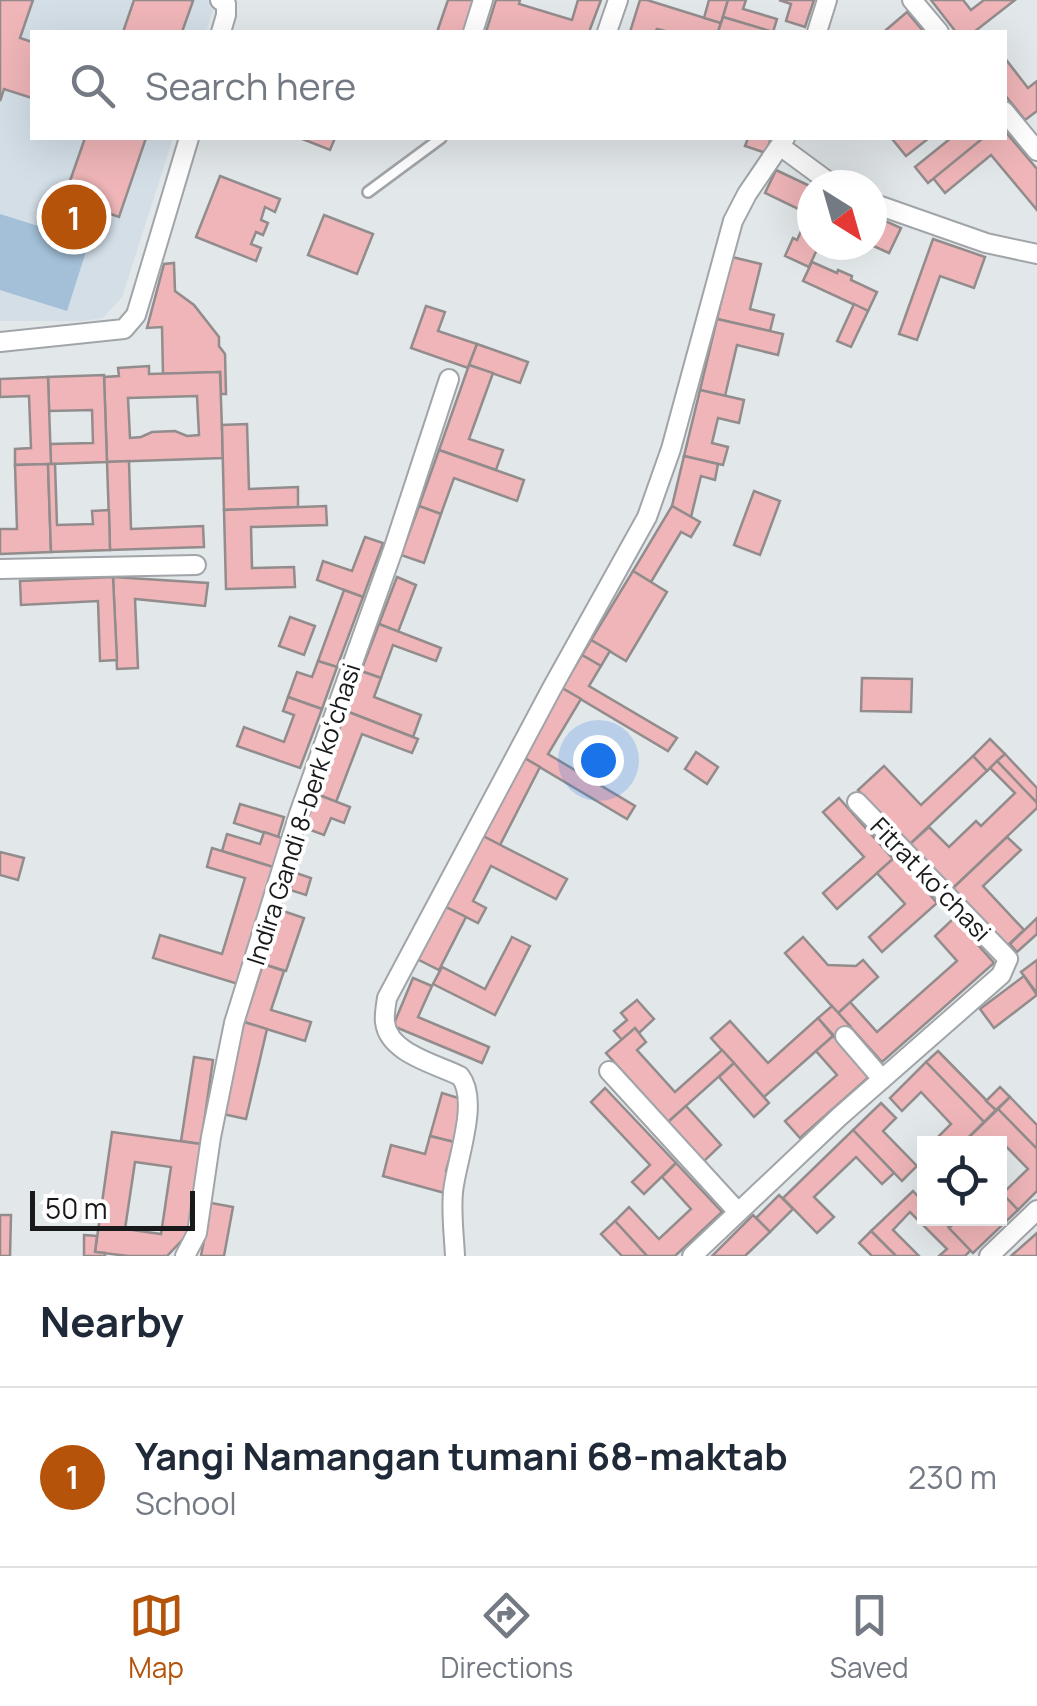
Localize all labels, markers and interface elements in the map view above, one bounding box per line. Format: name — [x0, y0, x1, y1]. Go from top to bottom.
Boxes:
search box — [30, 30, 1007, 140]
icon: search — [65, 58, 120, 113]
text: Search here — [145, 59, 356, 111]
north arrow — [797, 170, 887, 260]
pin: 1 — [42, 180, 106, 254]
street label: Indira Gandi 8-berk koʻchasi — [238, 659, 368, 969]
your location — [573, 735, 624, 786]
street label: Fitrat koʻchasi — [863, 809, 999, 949]
map controls — [917, 1136, 1007, 1226]
button: locate — [917, 1136, 1007, 1226]
scale bar — [30, 1186, 195, 1230]
text: 50 m — [45, 1189, 108, 1227]
text: Nearby — [40, 1292, 184, 1350]
text: Yangi Namangan tumani 68-maktab — [135, 1429, 788, 1481]
text: 1 — [65, 1455, 80, 1499]
text: 230 m — [908, 1455, 997, 1499]
text: School — [135, 1481, 237, 1525]
tab: Map — [128, 1588, 184, 1686]
tab: Directions — [441, 1588, 573, 1686]
tab: Saved — [830, 1588, 909, 1686]

